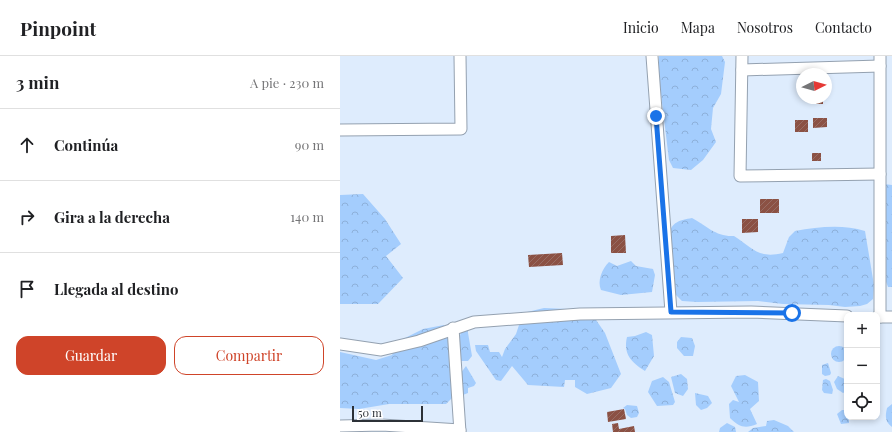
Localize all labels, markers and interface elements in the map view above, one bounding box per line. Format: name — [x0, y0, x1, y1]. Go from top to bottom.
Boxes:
text: Pinpoint — [20, 15, 96, 41]
text: Inicio — [623, 18, 659, 37]
text: Mapa — [681, 18, 715, 37]
text: Nosotros — [737, 18, 793, 37]
text: Contacto — [815, 18, 872, 37]
north arrow — [796, 68, 832, 104]
text: 3 min — [16, 71, 59, 93]
text: A pie · 230 m — [250, 74, 324, 91]
route end — [647, 107, 665, 125]
icon: ahead — [16, 134, 38, 156]
text: Continúa — [54, 135, 118, 155]
text: 90 m — [295, 136, 324, 153]
icon: right — [16, 206, 38, 228]
text: Gira a la derecha — [54, 207, 170, 227]
text: 140 m — [290, 208, 324, 225]
icon: arrive — [16, 278, 38, 300]
text: Llegada al destino — [54, 279, 178, 299]
route start — [783, 304, 801, 322]
map controls — [844, 312, 880, 420]
button: + — [844, 312, 880, 348]
button: Guardar — [16, 336, 166, 375]
button: Compartir — [174, 336, 324, 375]
button: − — [844, 348, 880, 384]
button: locate — [844, 384, 880, 420]
scale bar — [352, 404, 423, 423]
text: 50 m — [358, 405, 382, 420]

